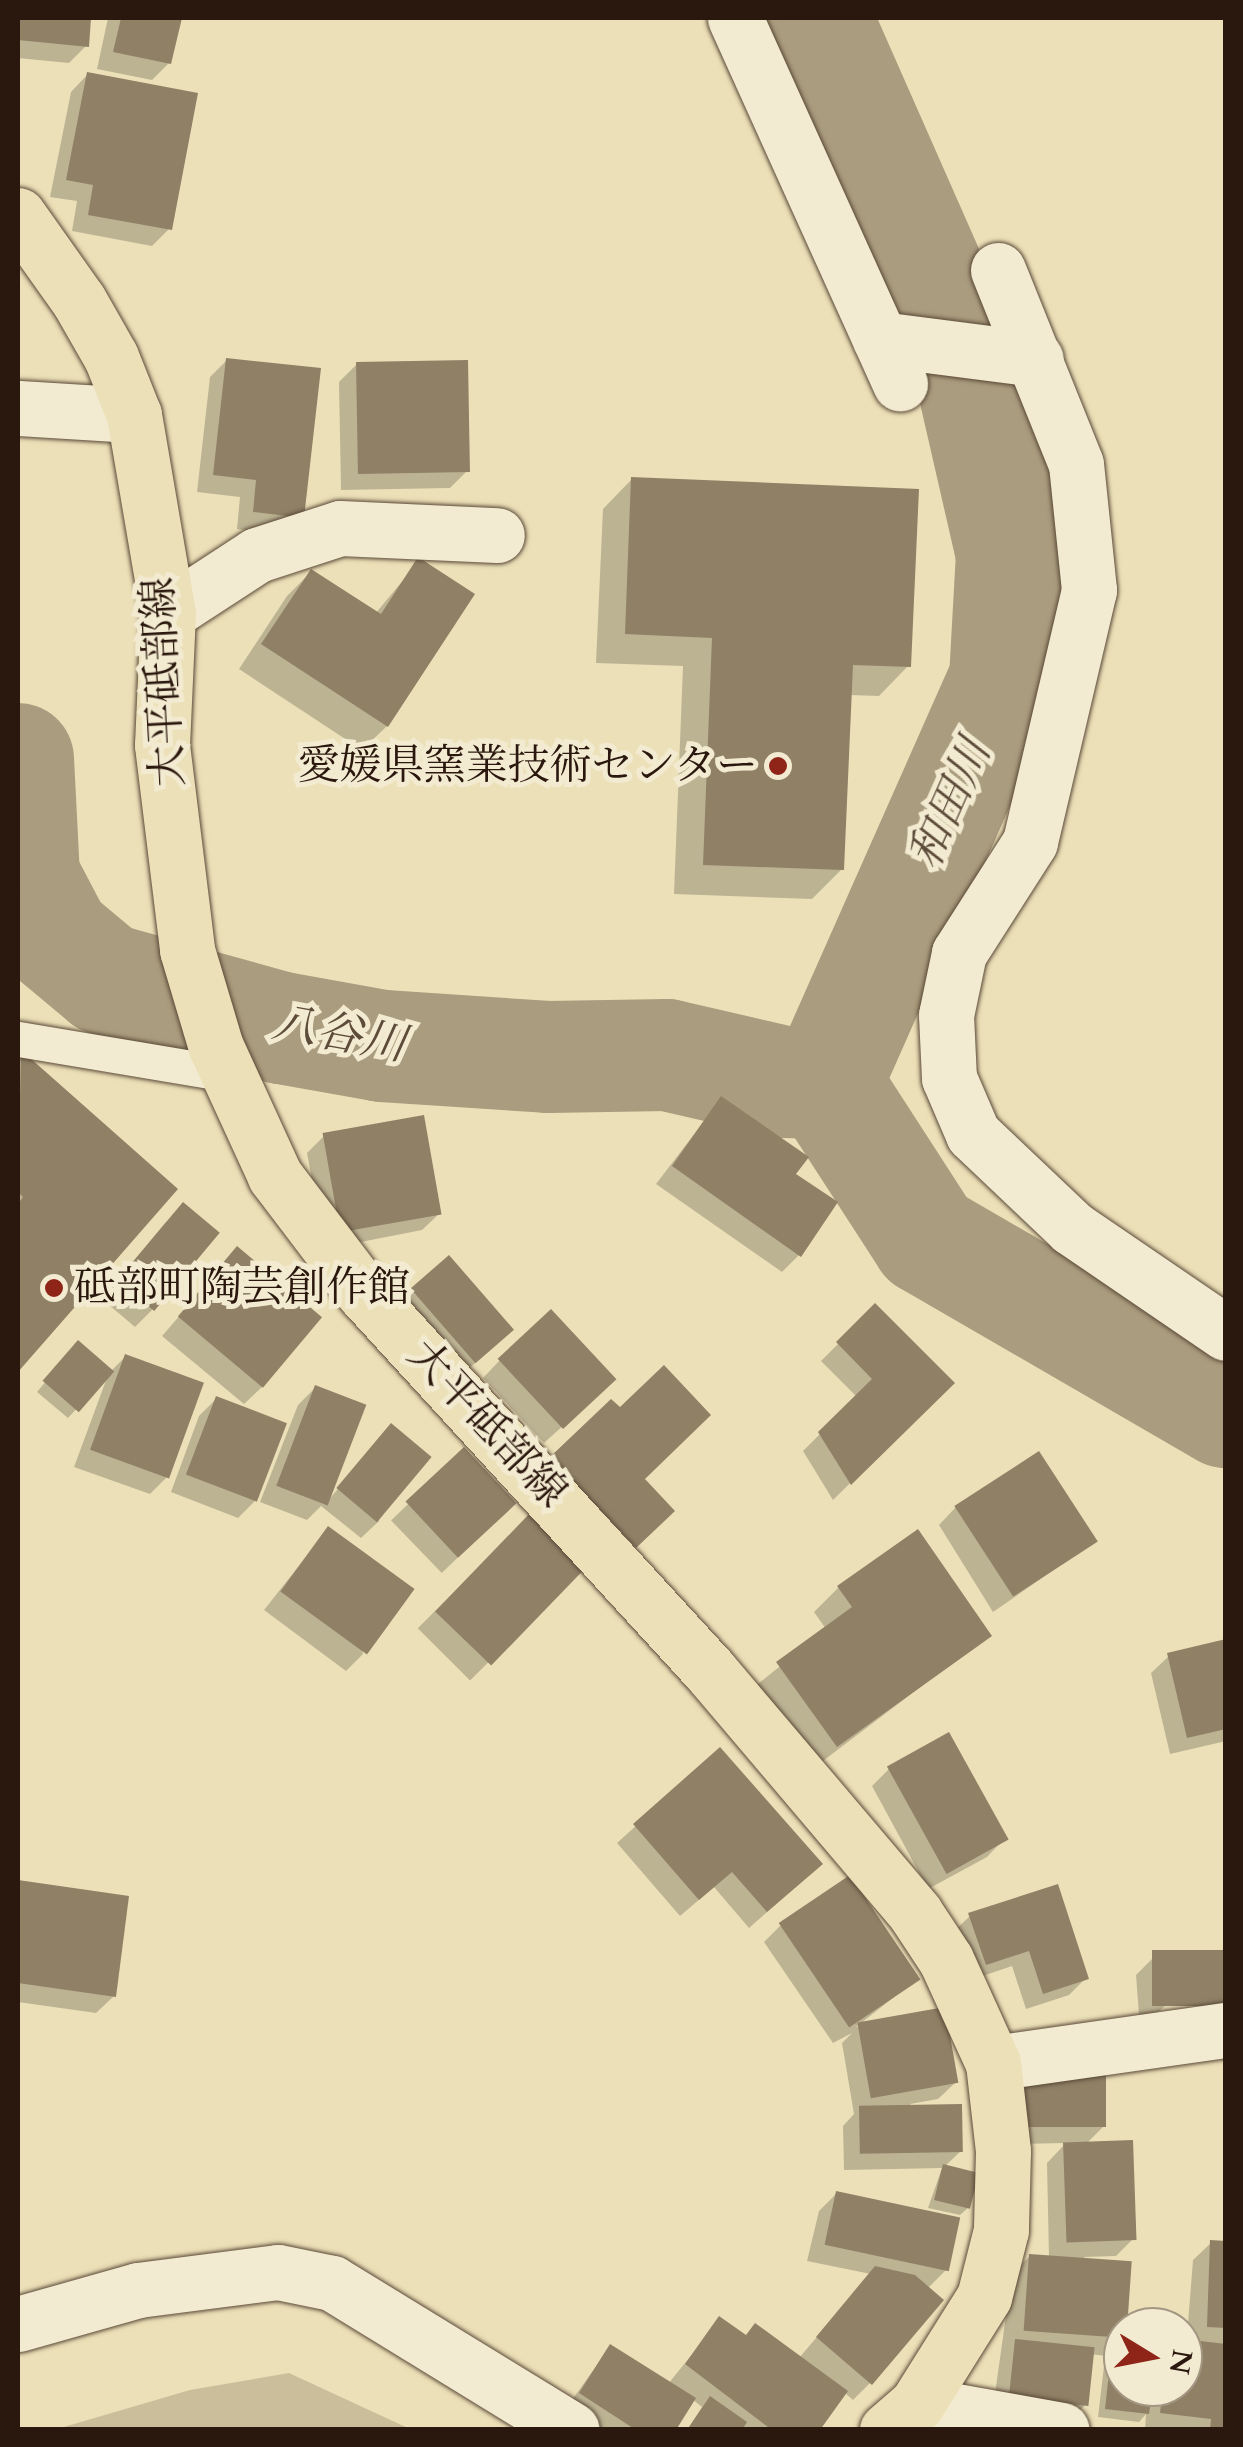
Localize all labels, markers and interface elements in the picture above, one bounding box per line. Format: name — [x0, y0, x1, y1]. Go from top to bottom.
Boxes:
street label: 大平砥部線 — [133, 576, 195, 788]
water label: 和田川 — [898, 731, 1002, 877]
place label: 愛媛県窯業技術センター — [296, 741, 758, 791]
marker: 愛媛県窯業技術センター — [767, 755, 789, 777]
water label: 八谷川 — [268, 996, 410, 1072]
place label: 砥部町陶芸創作館 — [74, 1263, 410, 1313]
marker: 砥部町陶芸創作館 — [43, 1277, 65, 1299]
street label: 大平砥部線 — [397, 1330, 577, 1518]
north arrow — [1103, 2307, 1203, 2407]
text: N — [1160, 2347, 1201, 2377]

